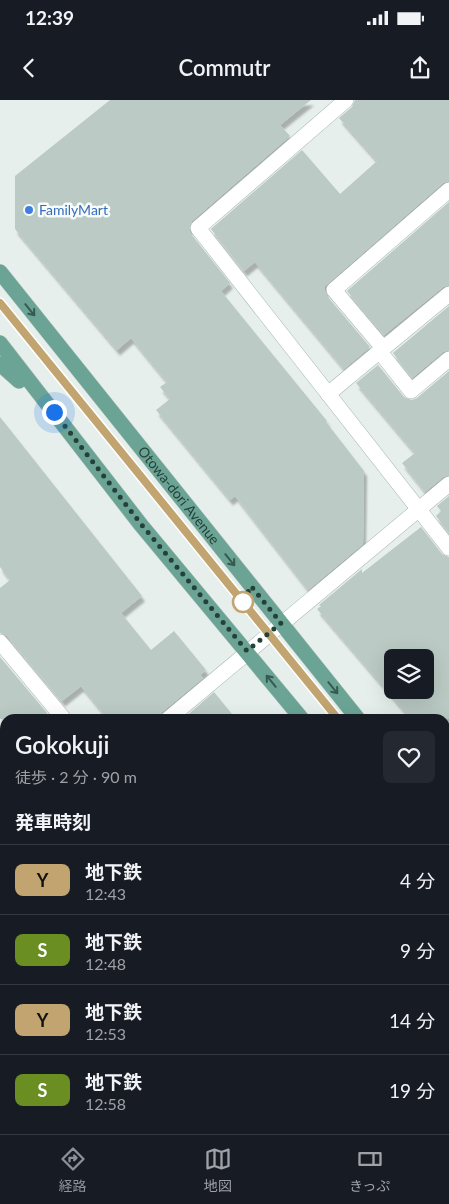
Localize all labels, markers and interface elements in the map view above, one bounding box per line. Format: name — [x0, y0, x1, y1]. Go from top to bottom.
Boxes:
text: 12:39 — [25, 6, 74, 29]
icon: back — [15, 54, 43, 82]
text: Commutr — [179, 54, 271, 81]
icon: share — [406, 54, 434, 82]
place label: FamilyMart — [39, 201, 108, 218]
marker: FamilyMart — [23, 204, 35, 216]
one-way arrow — [25, 303, 36, 316]
your location — [42, 400, 67, 425]
street label: Otowa-dori Avenue — [135, 442, 224, 547]
one-way arrow — [224, 553, 235, 566]
unlabelled marker — [232, 591, 254, 613]
map controls — [384, 649, 434, 699]
button: layers — [384, 649, 434, 699]
one-way arrow — [266, 675, 277, 688]
one-way arrow — [328, 682, 339, 695]
text: Gokokuji — [15, 730, 110, 759]
button: heart — [383, 731, 435, 783]
text: 徒歩 · 2 分 · 90 m — [15, 767, 137, 786]
text: 発車時刻 — [15, 810, 91, 833]
text: 地下鉄 — [85, 860, 142, 883]
text: Y — [37, 869, 48, 891]
text: 4 分 — [400, 869, 435, 892]
text: 12:43 — [85, 884, 126, 903]
text: 地下鉄 — [85, 930, 142, 953]
text: S — [38, 939, 47, 961]
text: 9 分 — [400, 939, 435, 962]
text: 12:48 — [85, 954, 126, 973]
text: 地下鉄 — [85, 1000, 142, 1023]
text: Y — [37, 1009, 48, 1031]
text: 14 分 — [389, 1009, 435, 1032]
text: 12:53 — [85, 1024, 126, 1043]
text: 地下鉄 — [85, 1070, 142, 1093]
text: S — [38, 1079, 47, 1101]
text: 19 分 — [389, 1079, 435, 1102]
text: 12:58 — [85, 1094, 126, 1113]
tab: 経路 — [59, 1145, 87, 1195]
tab: 地図 — [204, 1145, 232, 1195]
tab: きっぷ — [349, 1145, 390, 1195]

